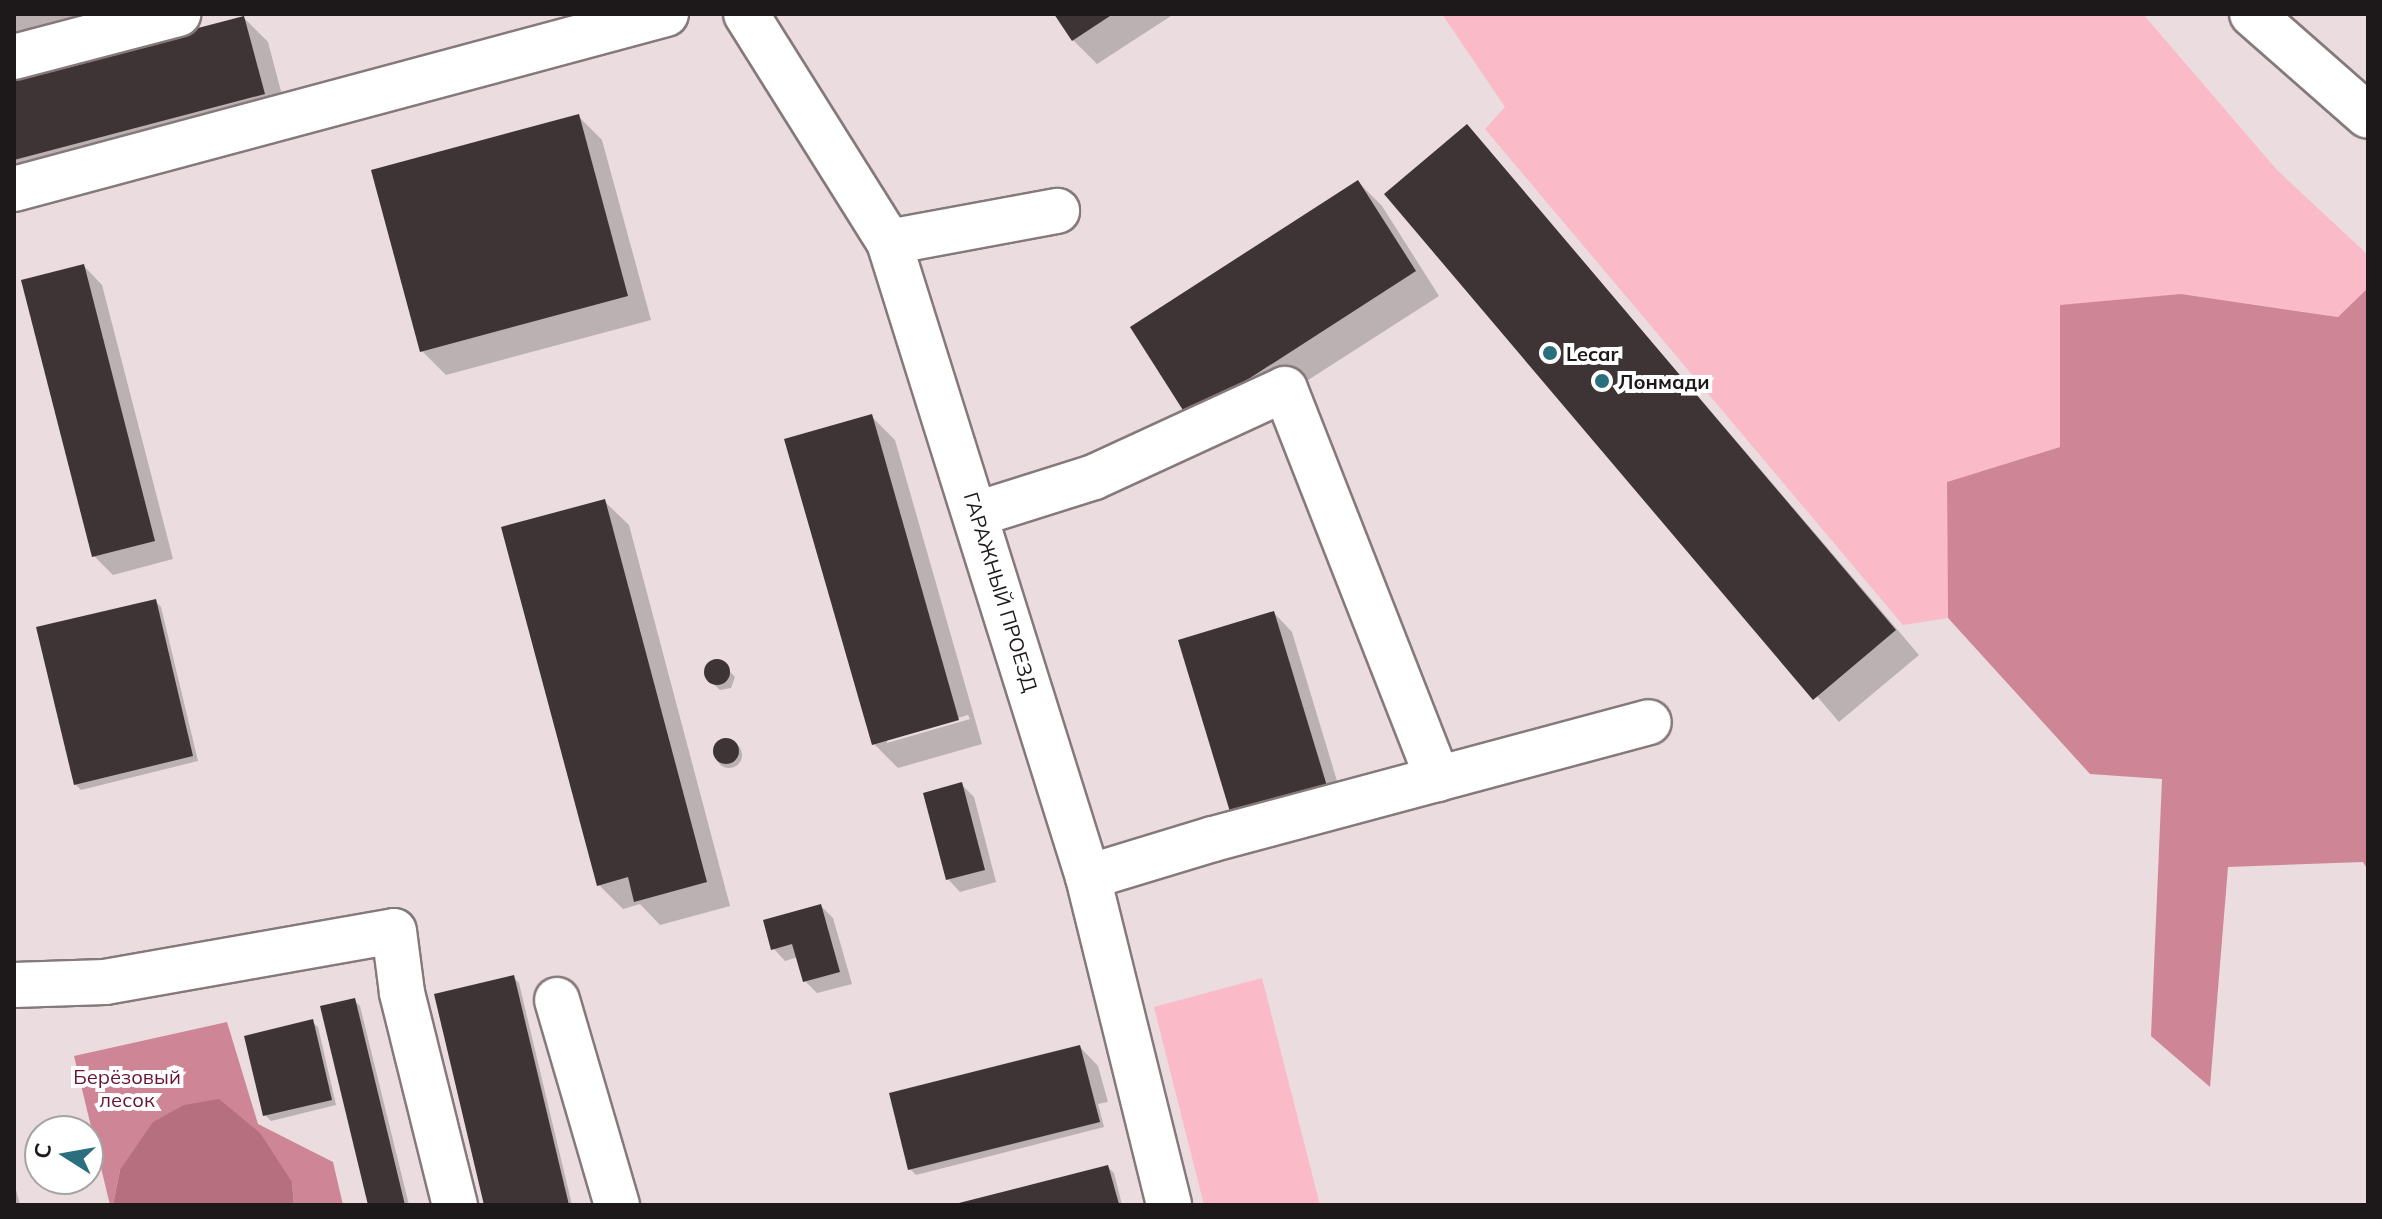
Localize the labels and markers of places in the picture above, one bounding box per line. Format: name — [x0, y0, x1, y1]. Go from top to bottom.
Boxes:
place label: Lecar — [1566, 341, 1618, 365]
marker: Lecar — [1541, 344, 1559, 362]
place label: Лонмади — [1618, 369, 1710, 393]
marker: Лонмади — [1593, 372, 1611, 390]

